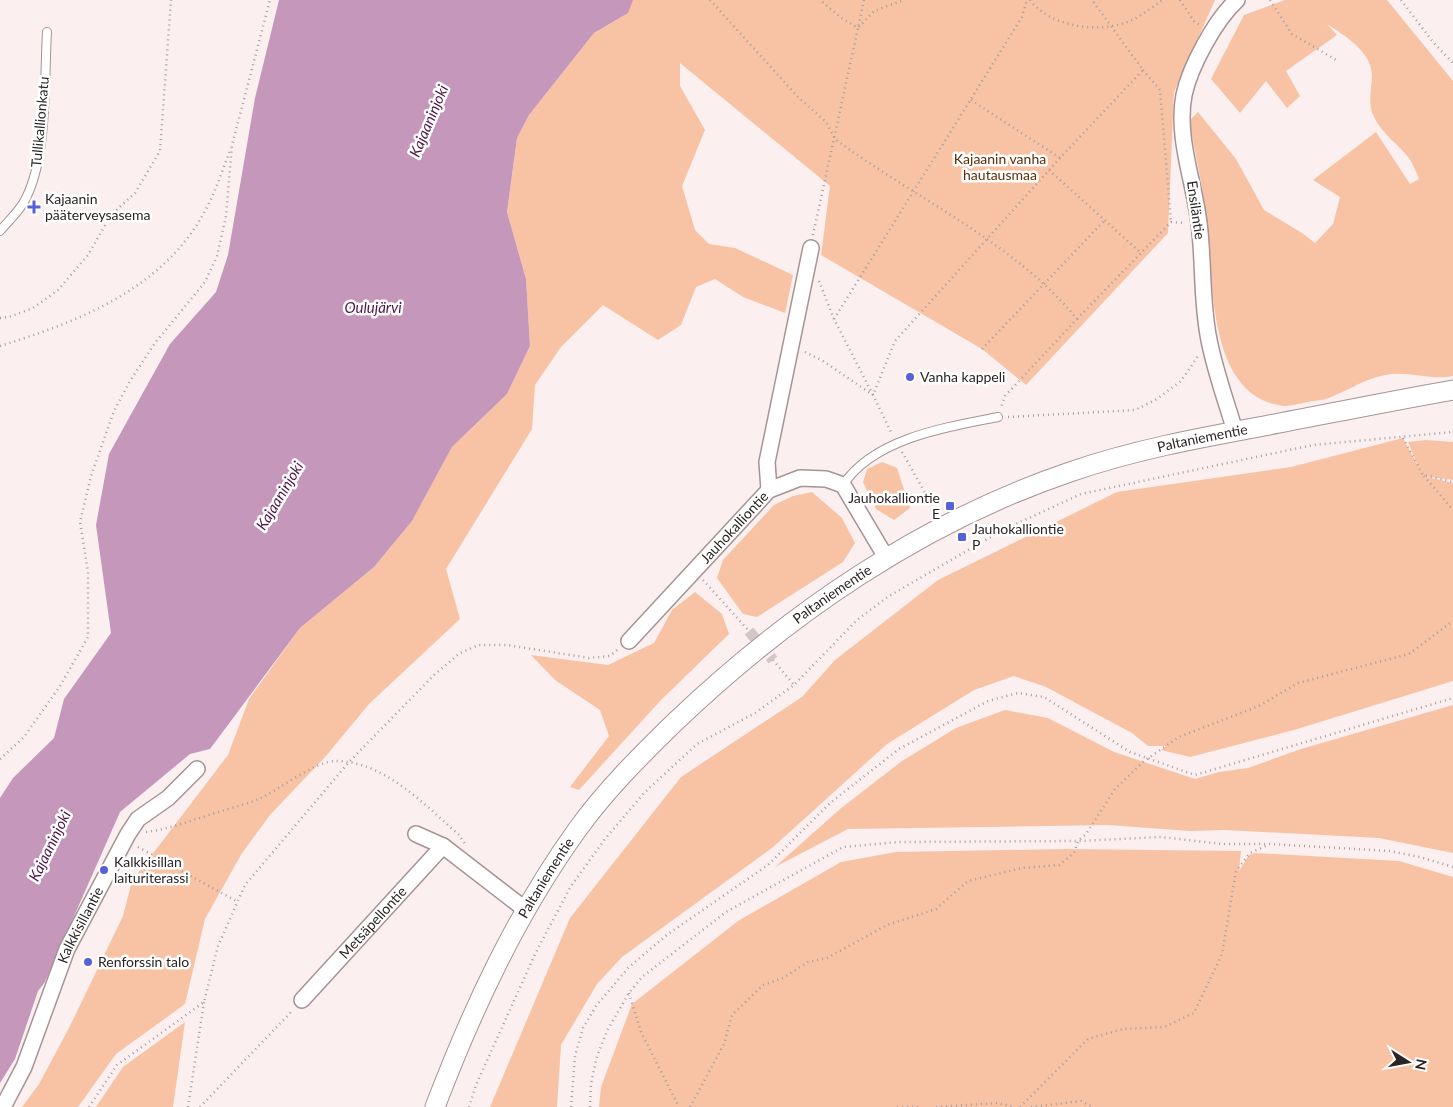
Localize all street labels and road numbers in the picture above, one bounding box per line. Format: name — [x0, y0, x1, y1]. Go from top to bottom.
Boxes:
street label: Tullikallionkatu — [27, 76, 52, 168]
street label: Ensiläntie — [1184, 179, 1209, 240]
street label: Paltaniementie — [1155, 420, 1249, 455]
street label: Jauhokalliontie — [697, 487, 772, 567]
street label: Paltaniementie — [789, 561, 874, 627]
street label: Paltaniementie — [514, 834, 577, 921]
street label: Metsäpellontie — [335, 883, 410, 962]
street label: Kalkkisillantie — [54, 884, 106, 966]

